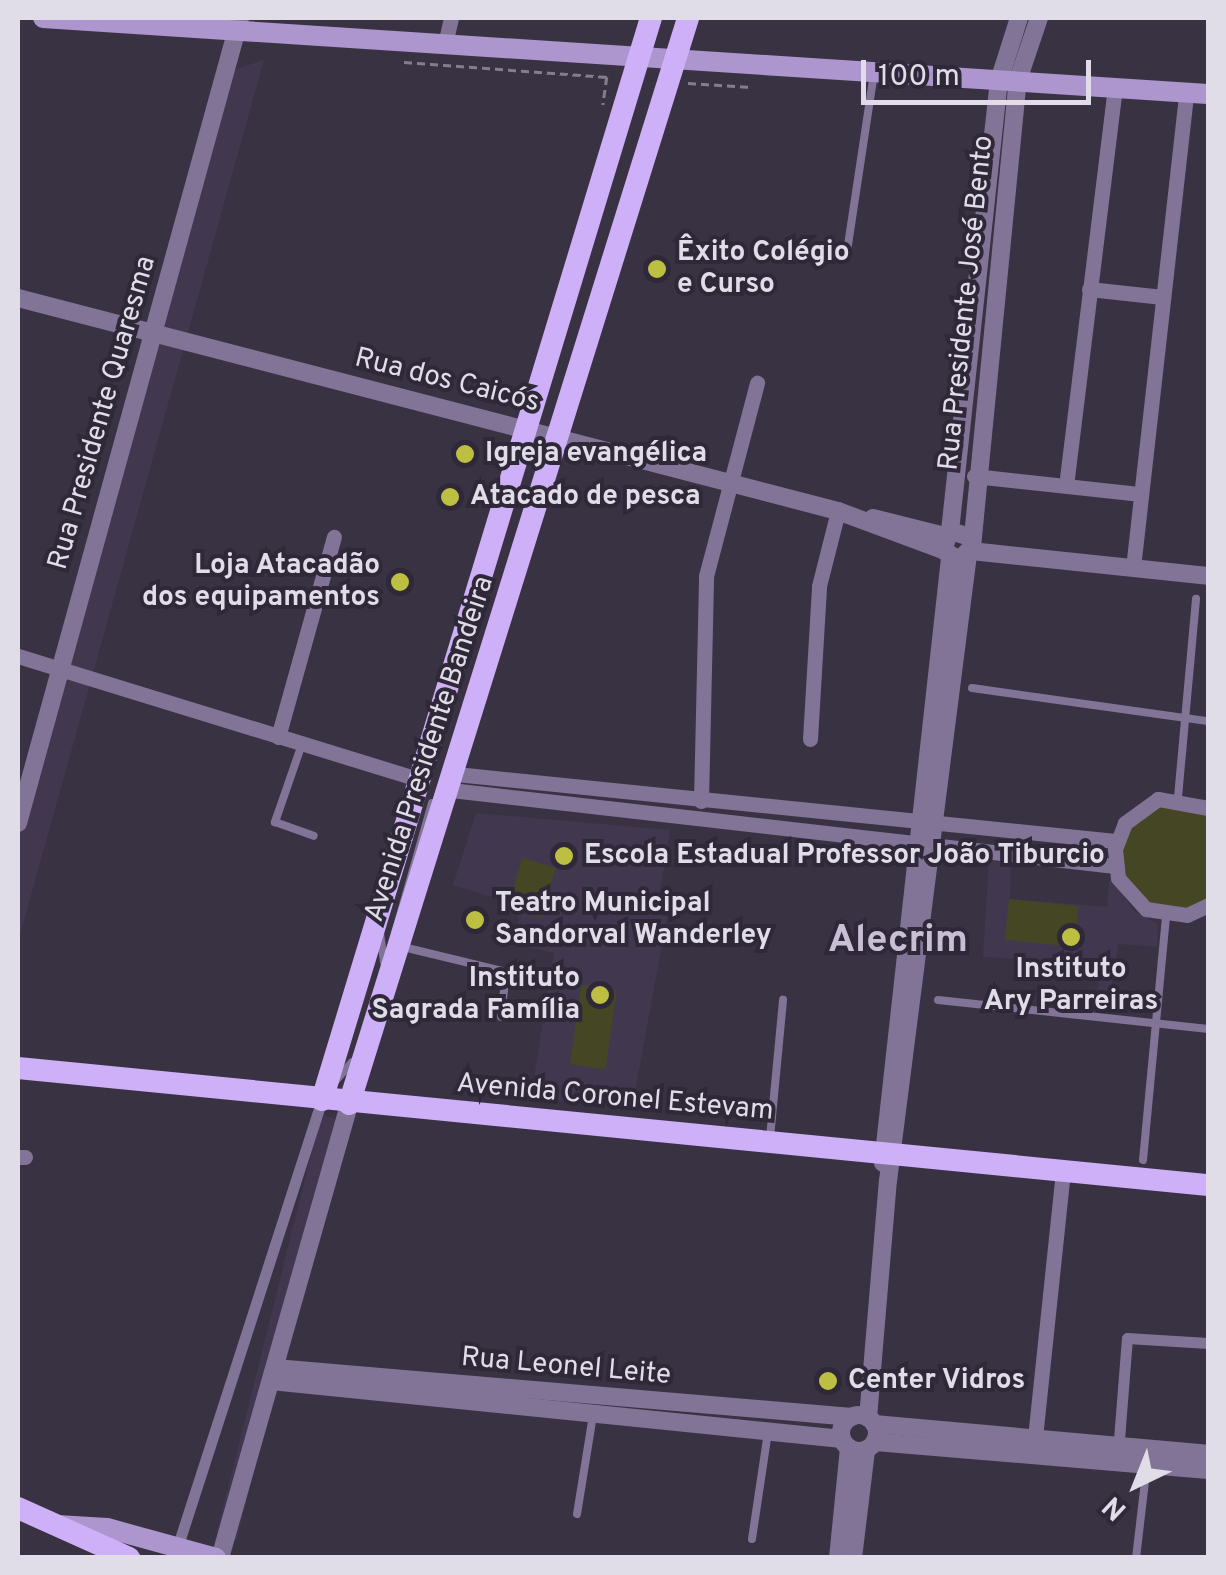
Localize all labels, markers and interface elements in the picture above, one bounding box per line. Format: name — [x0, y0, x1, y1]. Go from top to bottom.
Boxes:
scale bar — [866, 40, 1096, 102]
text: 100 m — [878, 59, 960, 96]
street label: Rua Presidente José Bento — [933, 134, 1001, 472]
place label: Êxito Colégio e Curso — [677, 236, 850, 302]
street label: Rua Presidente Quaresma — [42, 252, 164, 574]
marker: Êxito Colégio e Curso — [646, 258, 668, 280]
street label: Rua dos Caicós — [351, 342, 543, 420]
place label: Igreja evangélica — [485, 437, 707, 471]
marker: Igreja evangélica — [454, 443, 476, 465]
place label: Atacado de pesca — [470, 480, 701, 514]
marker: Atacado de pesca — [439, 486, 461, 508]
place label: Loja Atacadão dos equipamentos — [142, 549, 380, 615]
marker: Loja Atacadão dos equipamentos — [389, 571, 411, 593]
street label: Avenida Presidente Bandeira — [358, 572, 502, 926]
place label: Escola Estadual Professor João Tiburcio — [584, 839, 1105, 873]
marker: Escola Estadual Professor João Tiburcio — [553, 845, 575, 867]
place label: Teatro Municipal Sandorval Wanderley — [495, 887, 772, 953]
marker: Teatro Municipal Sandorval Wanderley — [464, 909, 486, 931]
district label: Alecrim — [828, 919, 968, 965]
marker: Instituto Ary Parreiras — [1060, 926, 1082, 948]
place label: Instituto Ary Parreiras — [984, 953, 1158, 1019]
place label: Instituto Sagrada Família — [372, 962, 580, 1028]
marker: Instituto Sagrada Família — [589, 984, 611, 1006]
street label: Avenida Coronel Estevam — [455, 1067, 775, 1129]
street label: Rua Leonel Leite — [460, 1341, 672, 1393]
place label: Center Vidros — [848, 1364, 1026, 1398]
marker: Center Vidros — [817, 1370, 839, 1392]
north arrow — [1086, 1435, 1186, 1535]
text: N — [1096, 1487, 1135, 1527]

